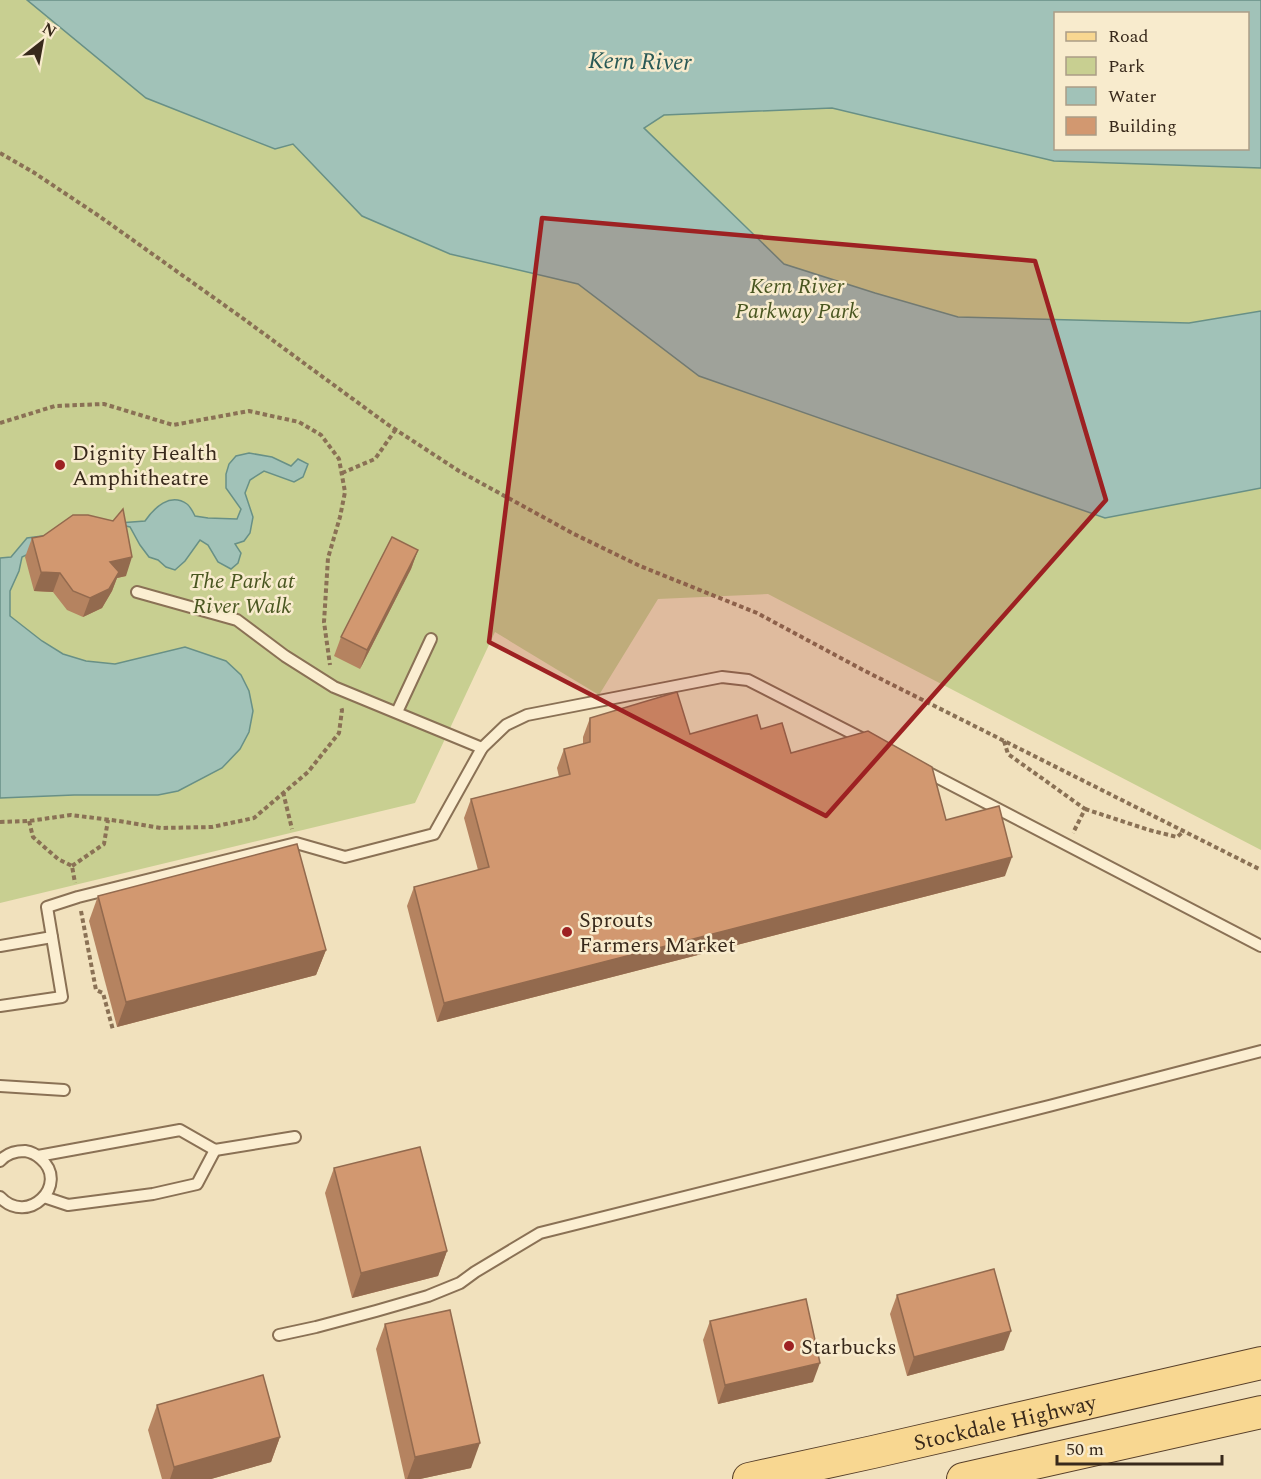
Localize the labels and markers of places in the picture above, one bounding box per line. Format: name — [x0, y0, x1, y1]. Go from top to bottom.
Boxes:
place label: Dignity Health Amphitheatre — [72, 437, 217, 495]
marker: Dignity Health Amphitheatre — [53, 458, 67, 472]
place label: Sprouts Farmers Market — [579, 904, 736, 962]
marker: Sprouts Farmers Market — [560, 925, 574, 939]
place label: Starbucks — [801, 1331, 897, 1364]
marker: Starbucks — [782, 1339, 796, 1353]

